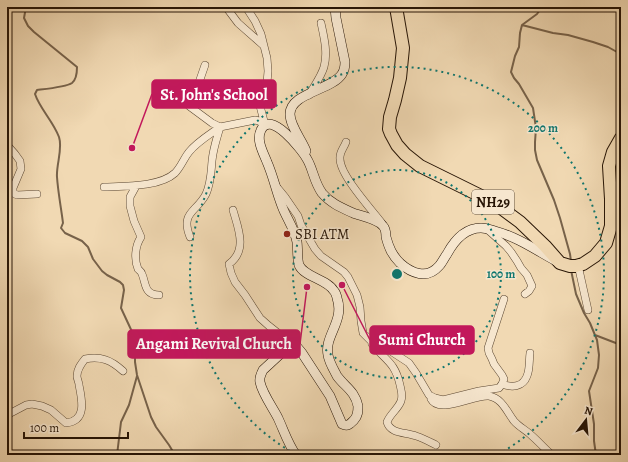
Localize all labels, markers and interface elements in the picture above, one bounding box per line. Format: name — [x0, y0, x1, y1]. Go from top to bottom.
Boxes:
callout: St. John's School — [152, 80, 276, 108]
text: St. John's School — [160, 84, 268, 106]
text: 200 m — [528, 120, 558, 136]
road number: NH29 — [472, 190, 514, 214]
place label: SBI ATM — [295, 224, 350, 244]
marker: SBI ATM — [282, 229, 292, 239]
text: 100 m — [487, 266, 515, 282]
centre of rings — [390, 267, 404, 281]
callout: Sumi Church — [370, 326, 474, 354]
text: Sumi Church — [378, 329, 466, 351]
callout: Angami Revival Church — [128, 330, 300, 358]
text: Angami Revival Church — [135, 333, 292, 355]
north arrow — [566, 400, 606, 440]
text: N — [583, 403, 595, 419]
scale bar — [24, 414, 128, 440]
text: 100 m — [30, 420, 59, 436]

